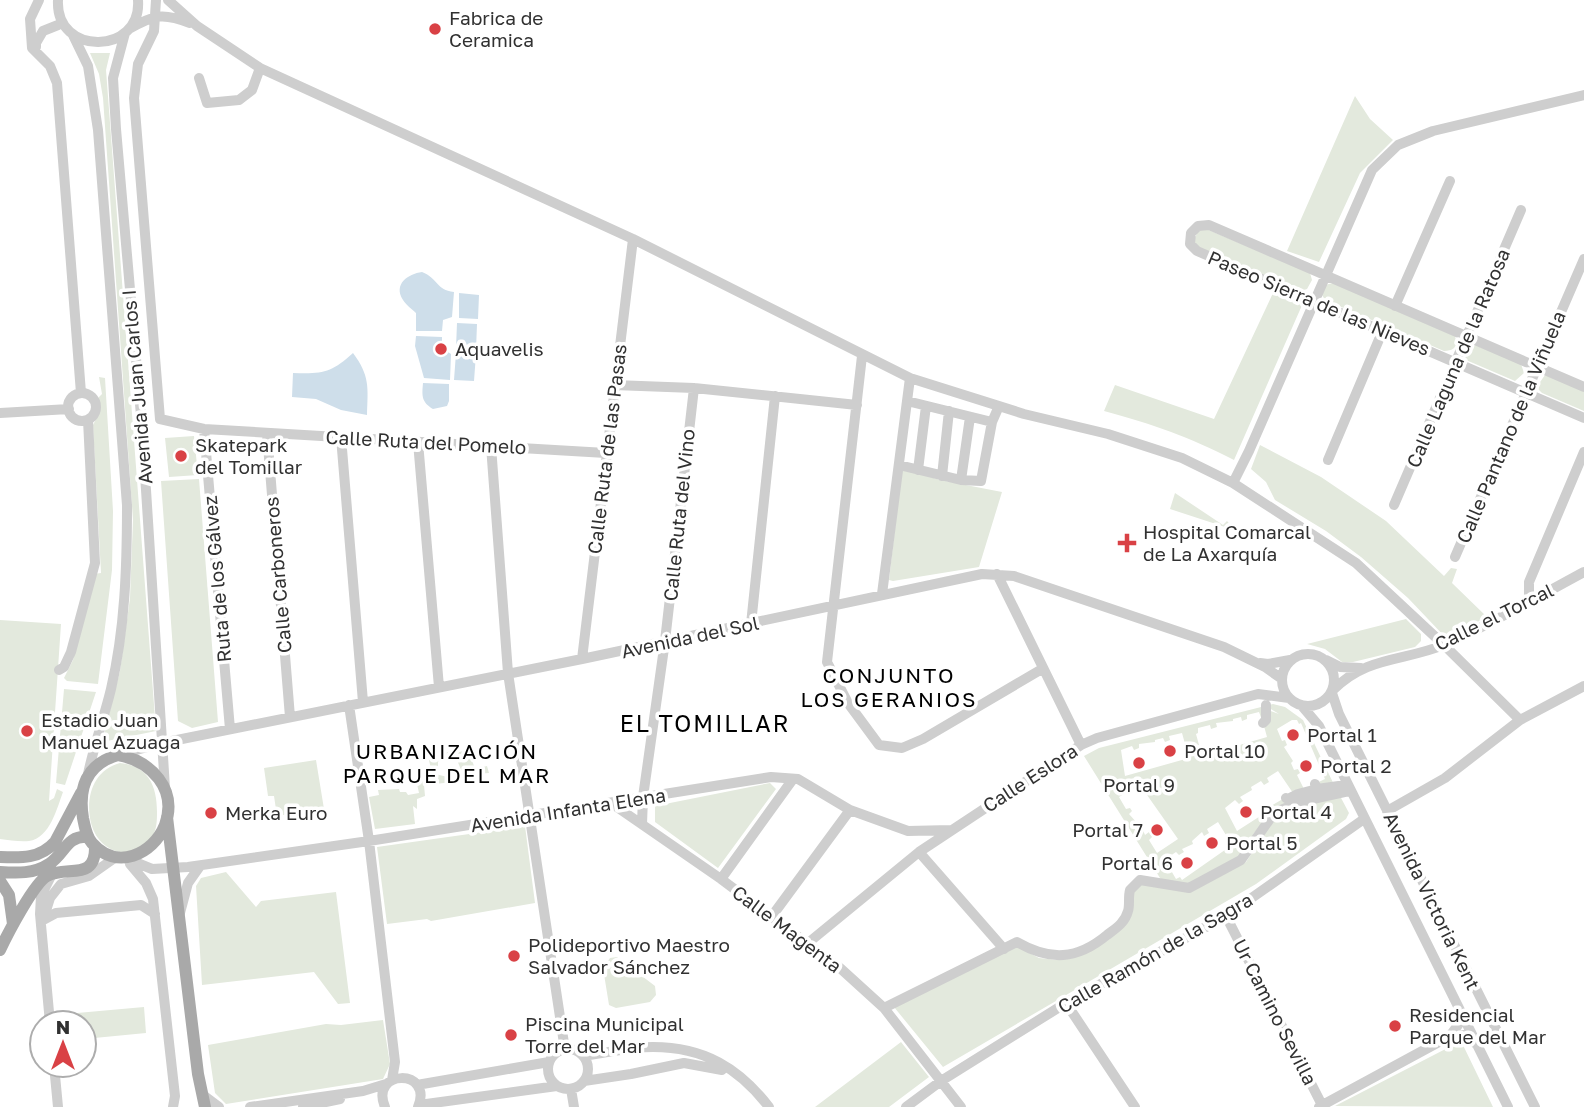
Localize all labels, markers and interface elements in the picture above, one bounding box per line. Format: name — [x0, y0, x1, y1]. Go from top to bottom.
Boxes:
place label: Fabrica de Ceramica — [449, 6, 543, 51]
marker: Fabrica de Ceramica — [427, 21, 443, 37]
street label: Paseo Sierra de las Nieves — [1205, 245, 1434, 360]
street label: Calle Laguna de la Ratosa — [1401, 245, 1514, 471]
street label: Avenida Juan Carlos I — [117, 289, 156, 485]
street label: Calle Pantano de la Viñuela — [1451, 307, 1570, 546]
place label: Aquavelis — [455, 337, 544, 360]
marker: Aquavelis — [433, 341, 449, 357]
street label: Calle Ruta de las Pasas — [582, 343, 631, 555]
street label: Calle Ruta del Pomelo — [325, 425, 527, 458]
street label: Calle Ruta del Vino — [658, 428, 699, 602]
place label: Skatepark del Tomillar — [195, 433, 303, 478]
marker: Skatepark del Tomillar — [173, 448, 189, 464]
street label: Ruta de los Gálvez — [198, 495, 235, 663]
street label: Calle Carboneros — [259, 496, 296, 654]
place label: Hospital Comarcal de La Axarquía — [1143, 520, 1311, 565]
marker: Hospital Comarcal de La Axarquía — [1117, 533, 1137, 553]
street label: Calle el Torcal — [1431, 578, 1557, 655]
street label: Avenida del Sol — [619, 611, 761, 662]
district label: CONJUNTO LOS GERANIOS — [801, 662, 977, 712]
place label: Estadio Juan Manuel Azuaga — [41, 708, 180, 753]
district label: EL TOMILLAR — [620, 709, 790, 737]
marker: Estadio Juan Manuel Azuaga — [19, 723, 35, 739]
place label: Portal 1 — [1307, 723, 1377, 746]
marker: Portal 1 — [1285, 727, 1301, 743]
district label: URBANIZACIÓN PARQUE DEL MAR — [343, 738, 551, 788]
street label: Calle Eslora — [978, 738, 1081, 817]
place label: Portal 10 — [1184, 739, 1266, 762]
marker: Portal 10 — [1162, 743, 1178, 759]
place label: Portal 2 — [1320, 754, 1392, 777]
marker: Portal 9 — [1131, 755, 1147, 771]
marker: Portal 2 — [1298, 758, 1314, 774]
place label: Portal 9 — [1103, 773, 1175, 796]
street label: Avenida Infanta Elena — [469, 783, 667, 836]
place label: Portal 4 — [1260, 800, 1332, 823]
place label: Merka Euro — [225, 801, 328, 824]
marker: Portal 4 — [1238, 804, 1254, 820]
marker: Merka Euro — [203, 805, 219, 821]
street label: Avenida Victoria Kent — [1379, 808, 1485, 993]
place label: Portal 7 — [1072, 818, 1143, 841]
marker: Portal 7 — [1149, 822, 1165, 838]
place label: Portal 5 — [1226, 831, 1298, 854]
marker: Portal 5 — [1204, 835, 1220, 851]
place label: Portal 6 — [1101, 851, 1173, 874]
marker: Portal 6 — [1179, 855, 1195, 871]
street label: Calle Magenta — [728, 880, 847, 977]
street label: Calle Ramón de la Sagra — [1053, 887, 1256, 1018]
place label: Polideportivo Maestro Salvador Sánchez — [528, 933, 730, 978]
street label: Ur Camino Sevilla — [1229, 935, 1322, 1089]
marker: Polideportivo Maestro Salvador Sánchez — [506, 948, 522, 964]
place label: Residencial Parque del Mar — [1409, 1003, 1547, 1048]
north arrow — [28, 1009, 98, 1079]
place label: Piscina Municipal Torre del Mar — [525, 1012, 684, 1057]
text: N — [56, 1015, 70, 1038]
marker: Residencial Parque del Mar — [1387, 1018, 1403, 1034]
marker: Piscina Municipal Torre del Mar — [503, 1027, 519, 1043]

